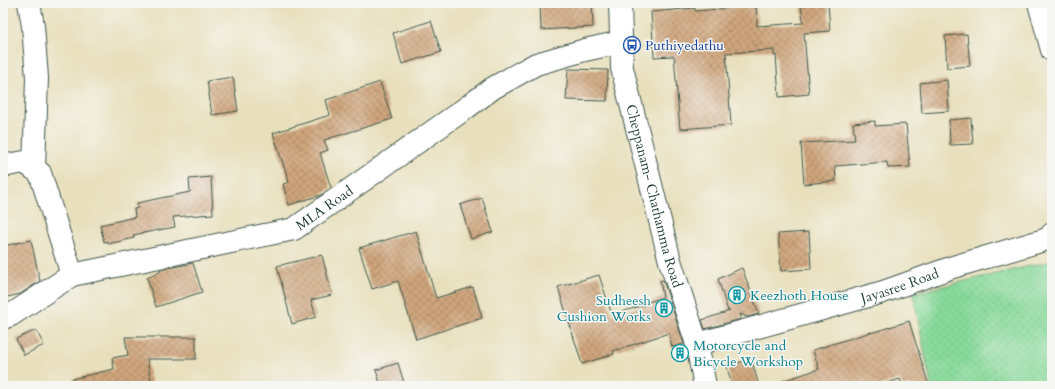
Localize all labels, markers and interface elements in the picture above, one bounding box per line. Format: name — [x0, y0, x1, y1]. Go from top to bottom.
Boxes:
bus stop icon: Puthiyedathu — [622, 35, 642, 55]
place label: Puthiyedathu — [645, 36, 724, 55]
street label: Cheppanam- Chathamma Road — [621, 102, 687, 291]
street label: MLA Road — [292, 181, 357, 235]
street label: Jayasree Road — [857, 264, 942, 308]
building icon: Keezhoth House — [727, 285, 747, 305]
place label: Keezhoth House — [750, 286, 849, 305]
place label: Sudheesh Cushion Works — [557, 291, 651, 326]
building icon: Sudheesh Cushion Works — [654, 298, 674, 318]
place label: Motorcycle and Bicycle Workshop — [693, 336, 803, 371]
building icon: Motorcycle and Bicycle Workshop — [670, 343, 690, 363]

